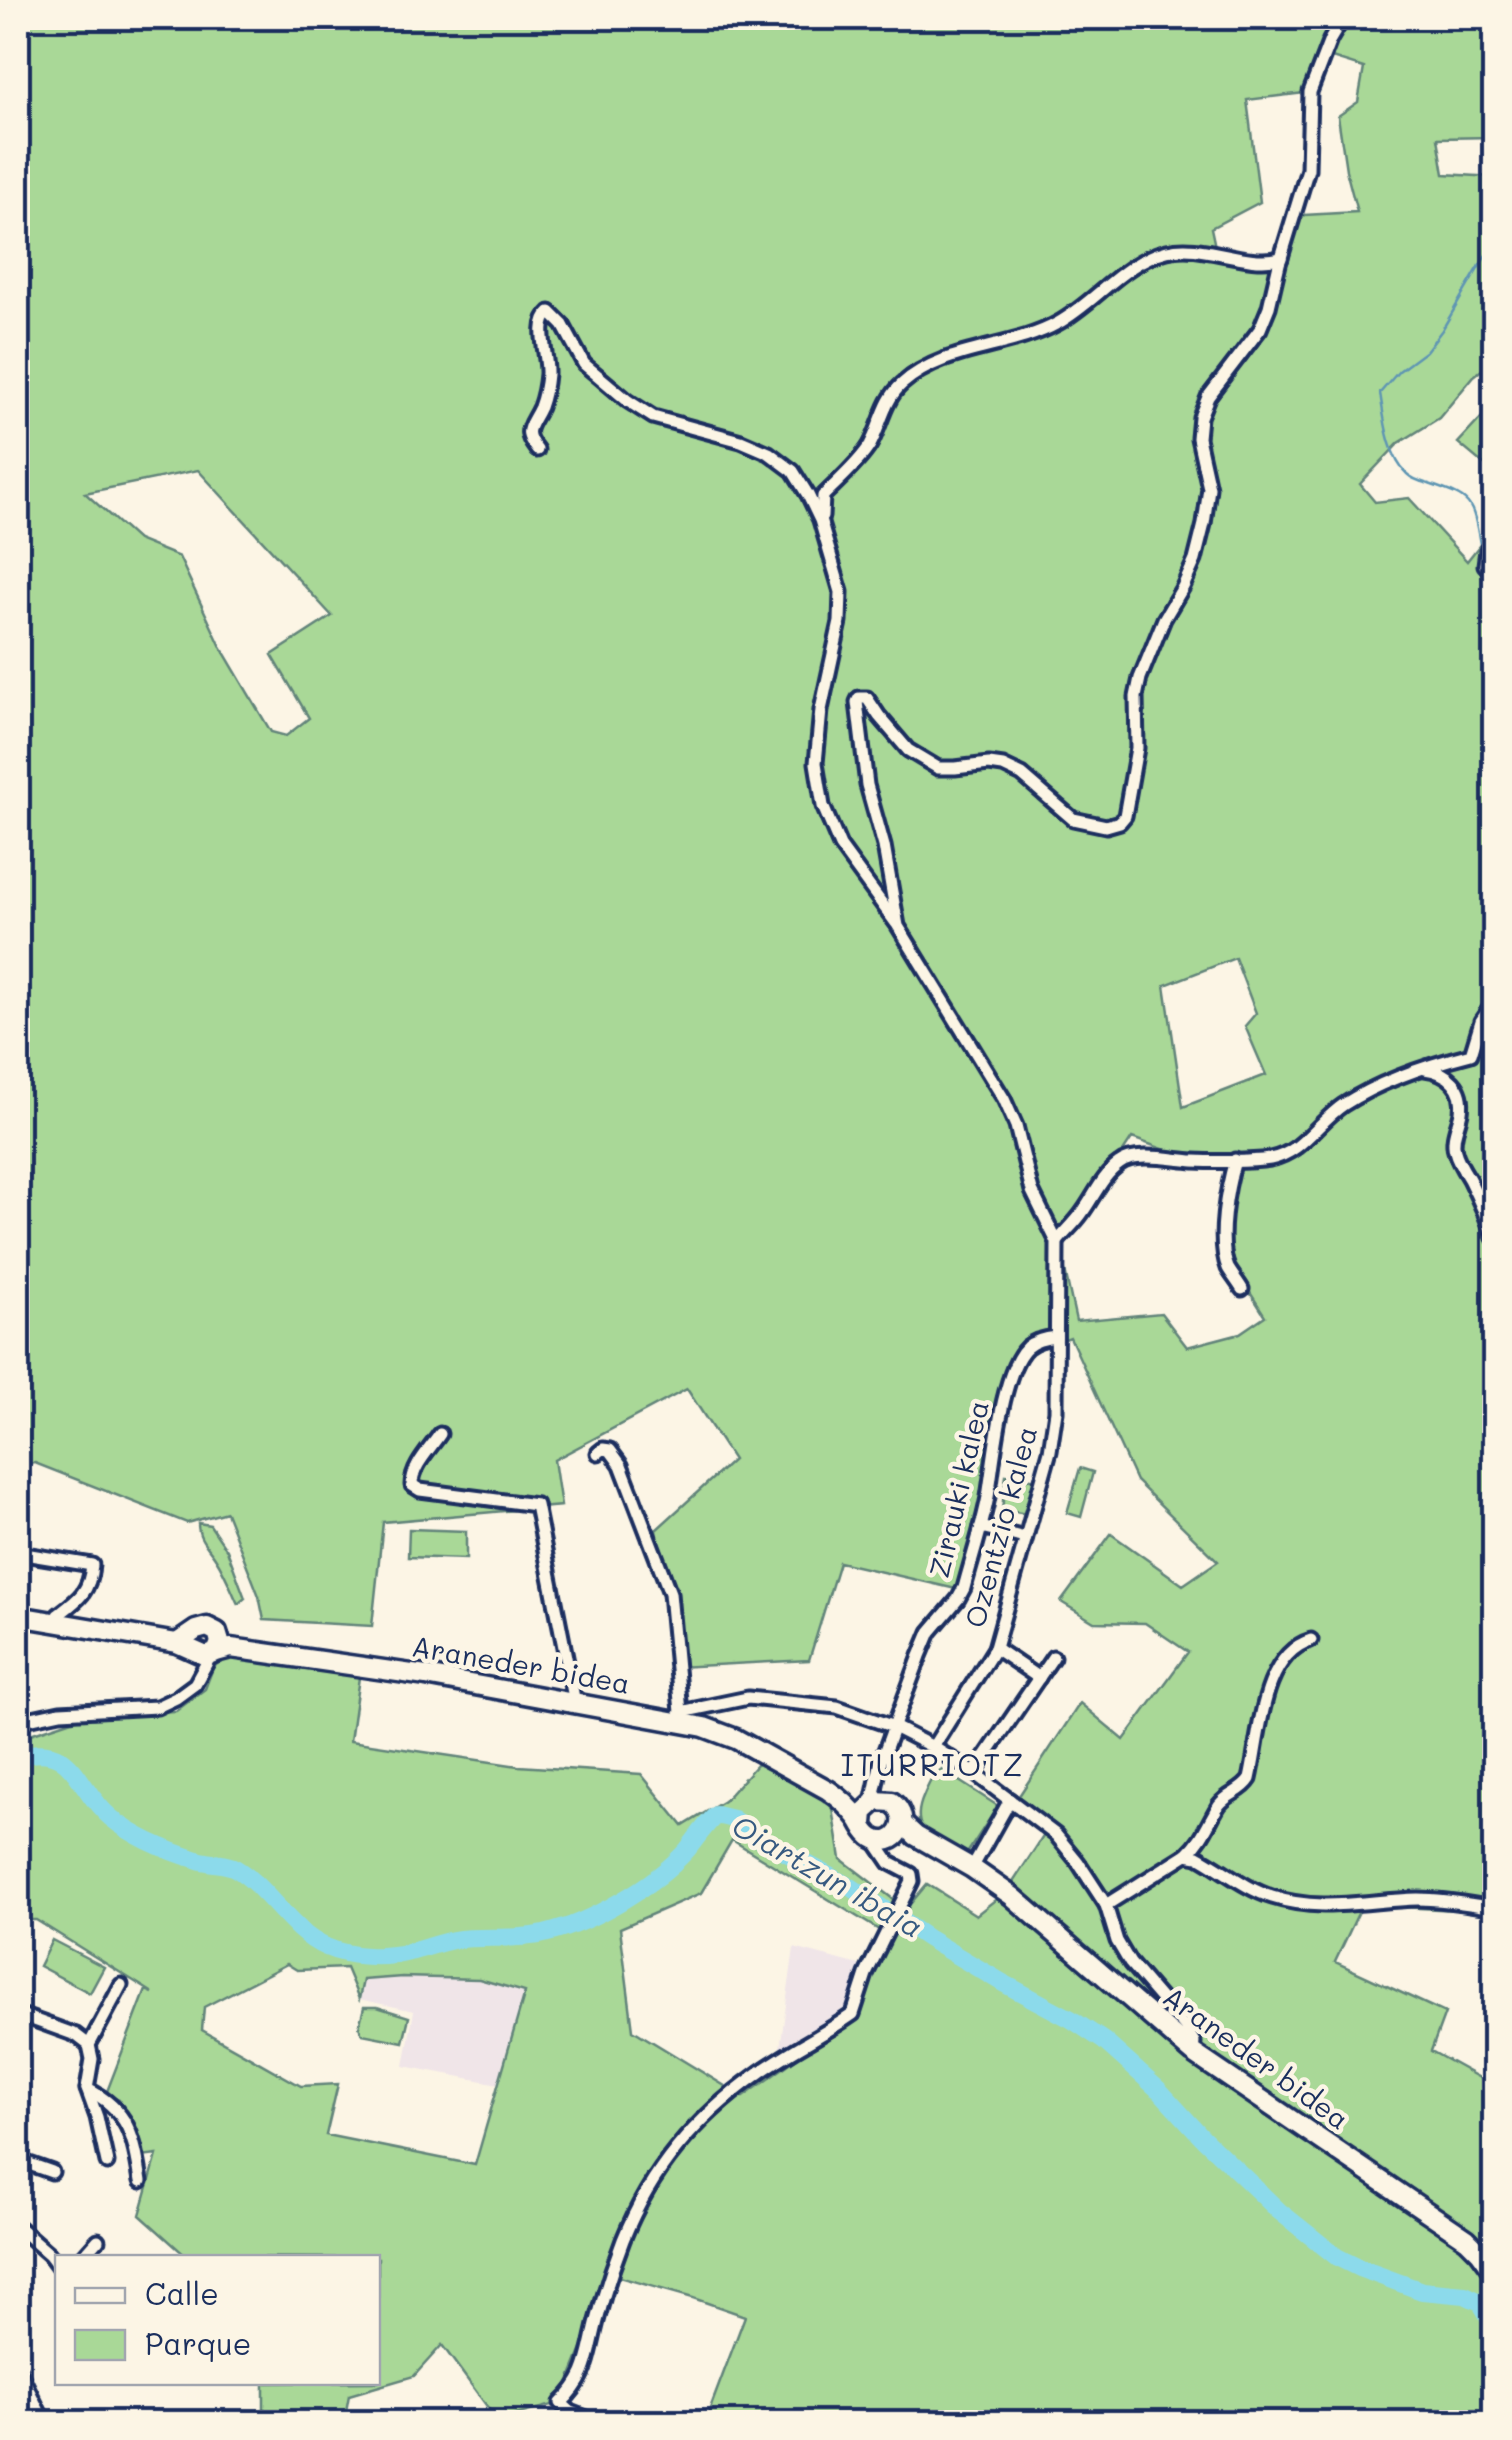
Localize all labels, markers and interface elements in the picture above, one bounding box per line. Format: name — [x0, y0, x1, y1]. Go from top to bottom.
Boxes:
street label: Zirauki kalea — [920, 1397, 996, 1581]
street label: Ozentzio kalea — [956, 1422, 1044, 1631]
street label: Araneder bidea — [409, 1627, 633, 1701]
district label: ITURRIOTZ — [841, 1744, 1025, 1784]
water label: Oiartzun ibaia — [725, 1804, 931, 1946]
street label: Araneder bidea — [1157, 1978, 1356, 2137]
legend — [55, 2255, 380, 2385]
text: Calle — [145, 2273, 219, 2313]
text: Parque — [145, 2323, 251, 2363]

